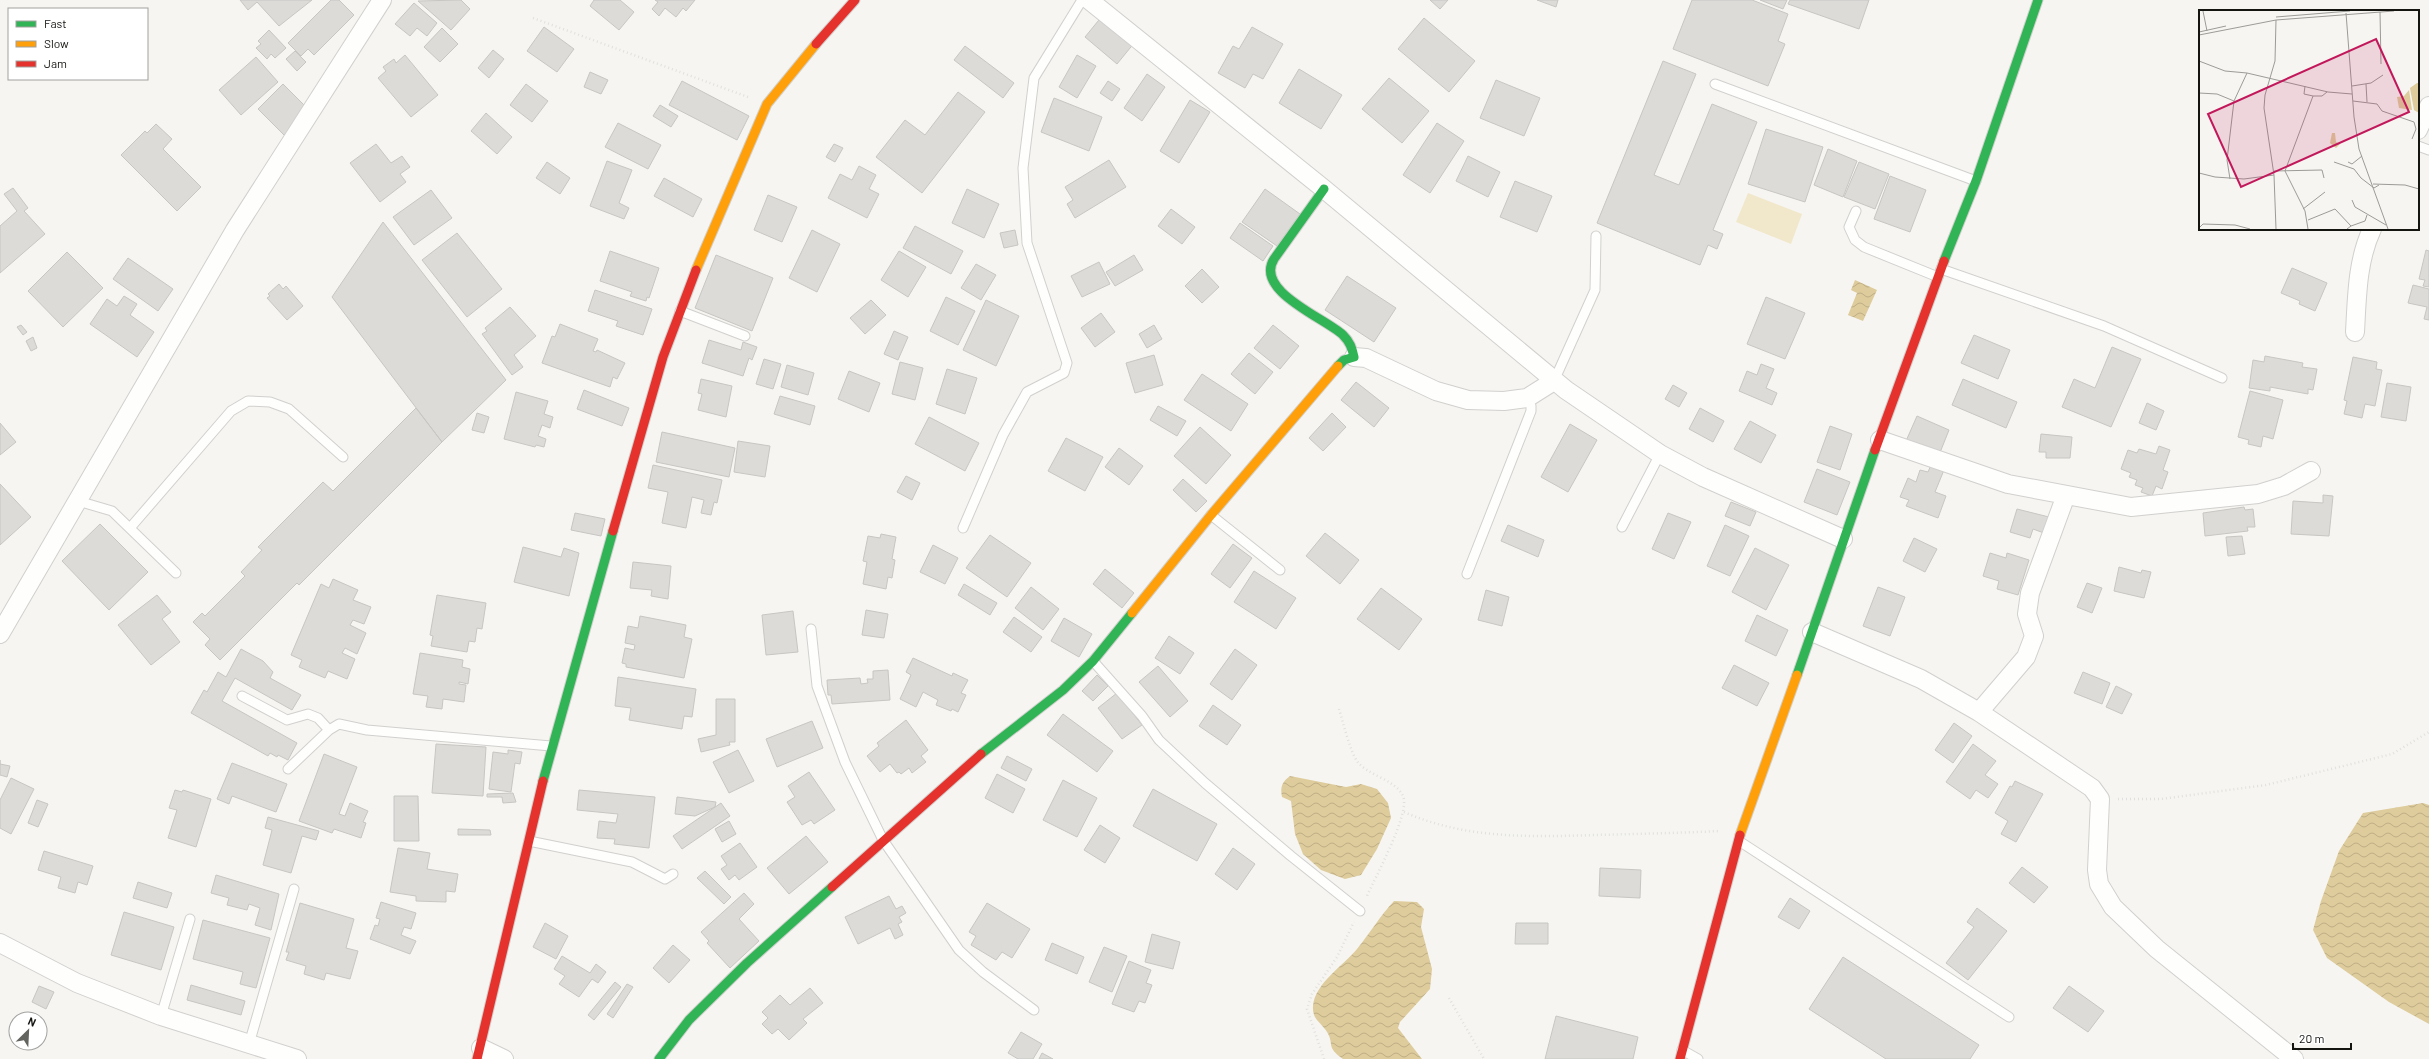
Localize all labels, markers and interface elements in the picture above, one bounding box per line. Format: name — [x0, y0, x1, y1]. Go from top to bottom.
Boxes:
legend — [8, 8, 148, 80]
inset map — [2199, 10, 2419, 230]
text: Fast — [44, 16, 67, 30]
text: Slow — [44, 36, 69, 50]
text: Jam — [44, 56, 67, 70]
north arrow — [8, 1011, 48, 1051]
text: N — [26, 1014, 38, 1029]
scale bar — [2293, 1025, 2351, 1051]
text: 20 m — [2299, 1031, 2325, 1045]

